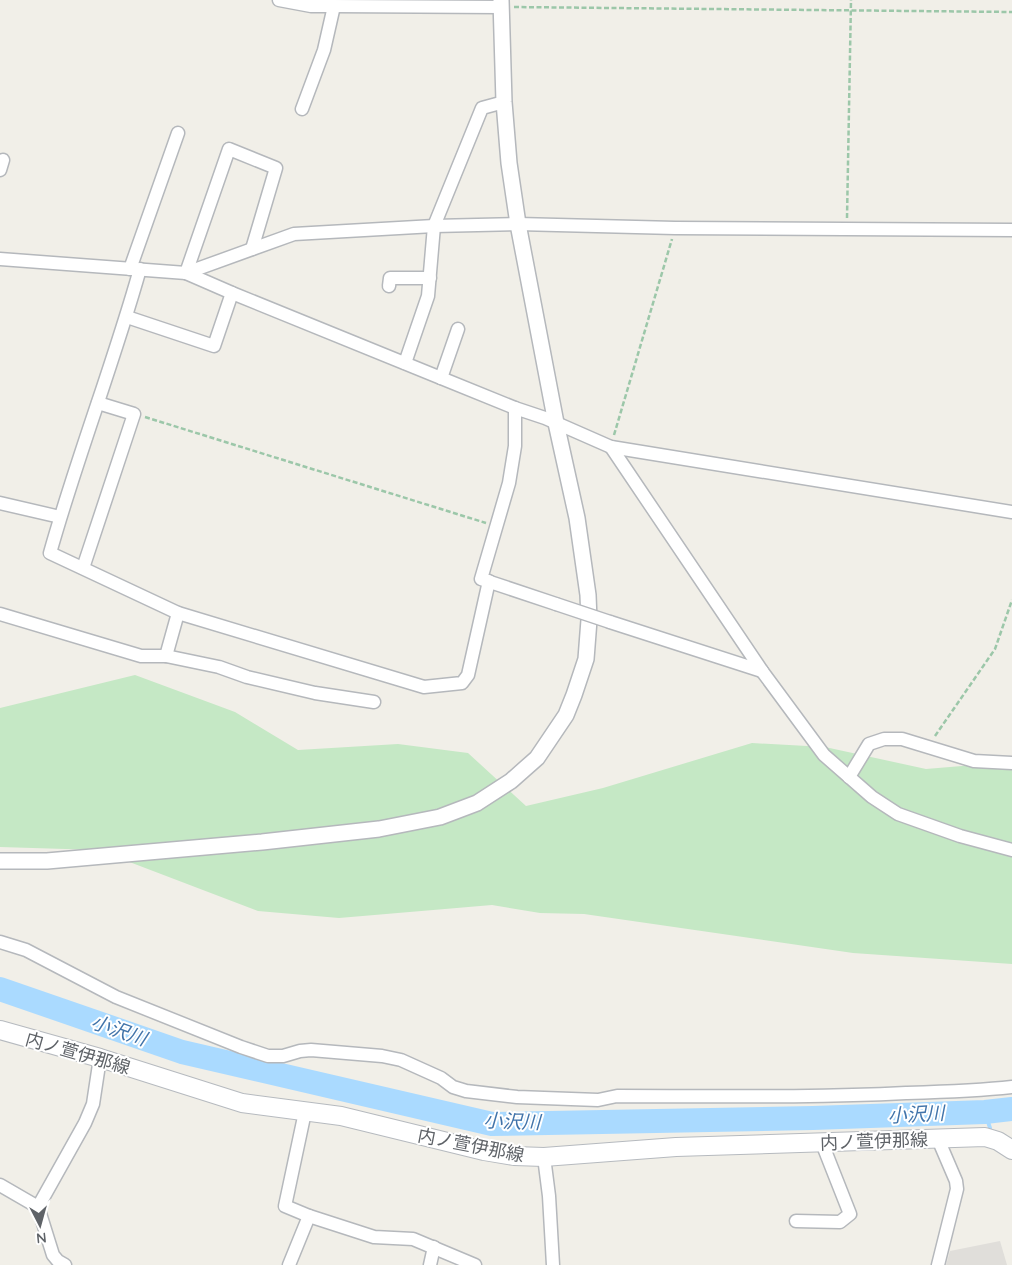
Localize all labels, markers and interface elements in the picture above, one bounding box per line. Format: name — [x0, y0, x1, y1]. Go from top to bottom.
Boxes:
water label: 小沢川 — [88, 1009, 152, 1051]
street label: 内ノ萱伊那線 — [23, 1027, 133, 1079]
water label: 小沢川 — [887, 1100, 947, 1127]
water label: 小沢川 — [483, 1108, 543, 1134]
street label: 内ノ萱伊那線 — [416, 1123, 526, 1167]
street label: 内ノ萱伊那線 — [820, 1128, 928, 1154]
north arrow — [15, 1200, 65, 1250]
text: N — [35, 1228, 47, 1247]

